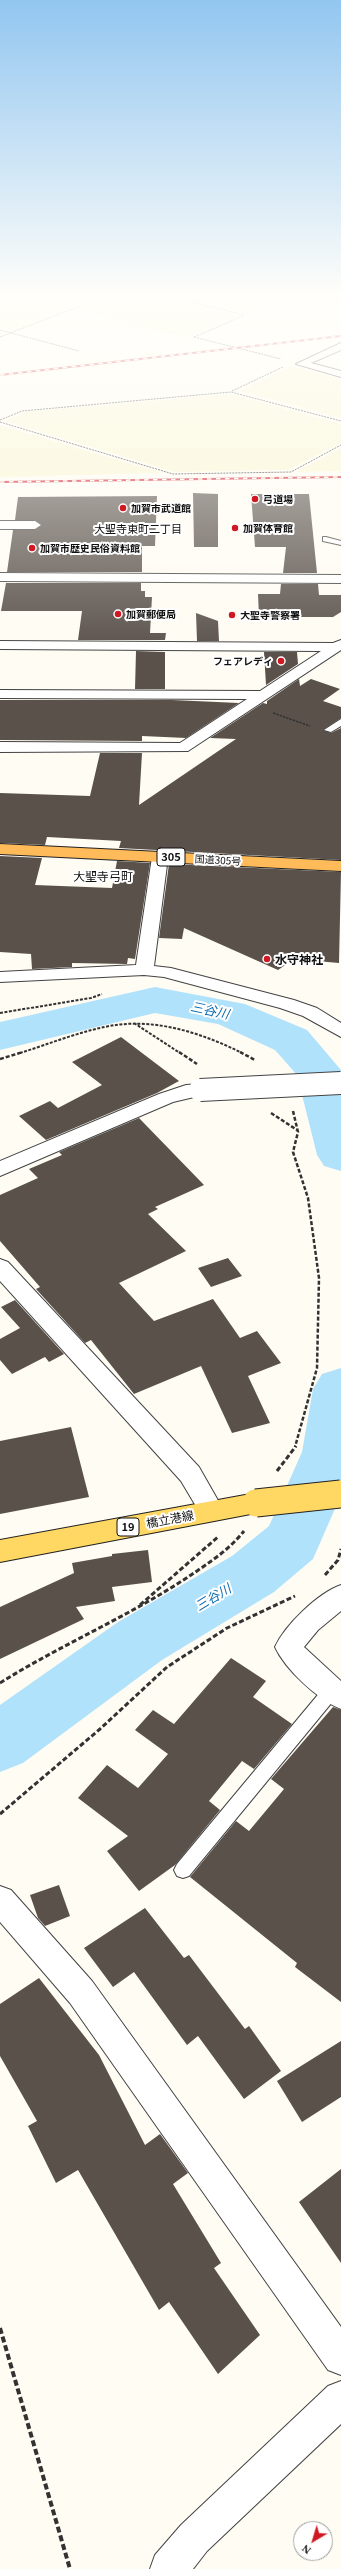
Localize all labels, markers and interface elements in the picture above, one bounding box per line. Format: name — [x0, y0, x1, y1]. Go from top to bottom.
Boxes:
place label: 弓道場 — [263, 493, 293, 505]
marker: 弓道場 — [250, 494, 260, 504]
place label: 加賀市武道館 — [131, 502, 191, 514]
marker: 加賀市武道館 — [118, 503, 128, 513]
district label: 大聖寺東町二丁目 — [94, 522, 182, 536]
place label: 加賀体育館 — [243, 522, 293, 534]
marker: 加賀体育館 — [230, 523, 240, 533]
place label: 加賀市歴史民俗資料館 — [40, 542, 140, 554]
marker: 加賀市歴史民俗資料館 — [27, 543, 37, 553]
place label: 加賀郵便局 — [126, 608, 176, 620]
marker: 加賀郵便局 — [113, 609, 123, 619]
place label: 大聖寺警察署 — [240, 609, 300, 621]
marker: 大聖寺警察署 — [227, 610, 237, 620]
place label: フェアレディ — [213, 655, 273, 667]
marker: フェアレディ — [276, 656, 286, 666]
road number: 305 — [157, 848, 185, 866]
street label: 国道305号 — [194, 853, 242, 867]
district label: 大聖寺弓町 — [73, 869, 133, 883]
place label: 水守神社 — [275, 952, 323, 966]
marker: 水守神社 — [262, 954, 272, 964]
water label: 三谷川 — [189, 998, 231, 1022]
street label: 橋立港線 — [145, 1507, 195, 1531]
road number: 19 — [117, 1518, 139, 1536]
water label: 三谷川 — [192, 1580, 234, 1614]
north arrow — [293, 2521, 333, 2561]
text: N — [299, 2542, 313, 2557]

